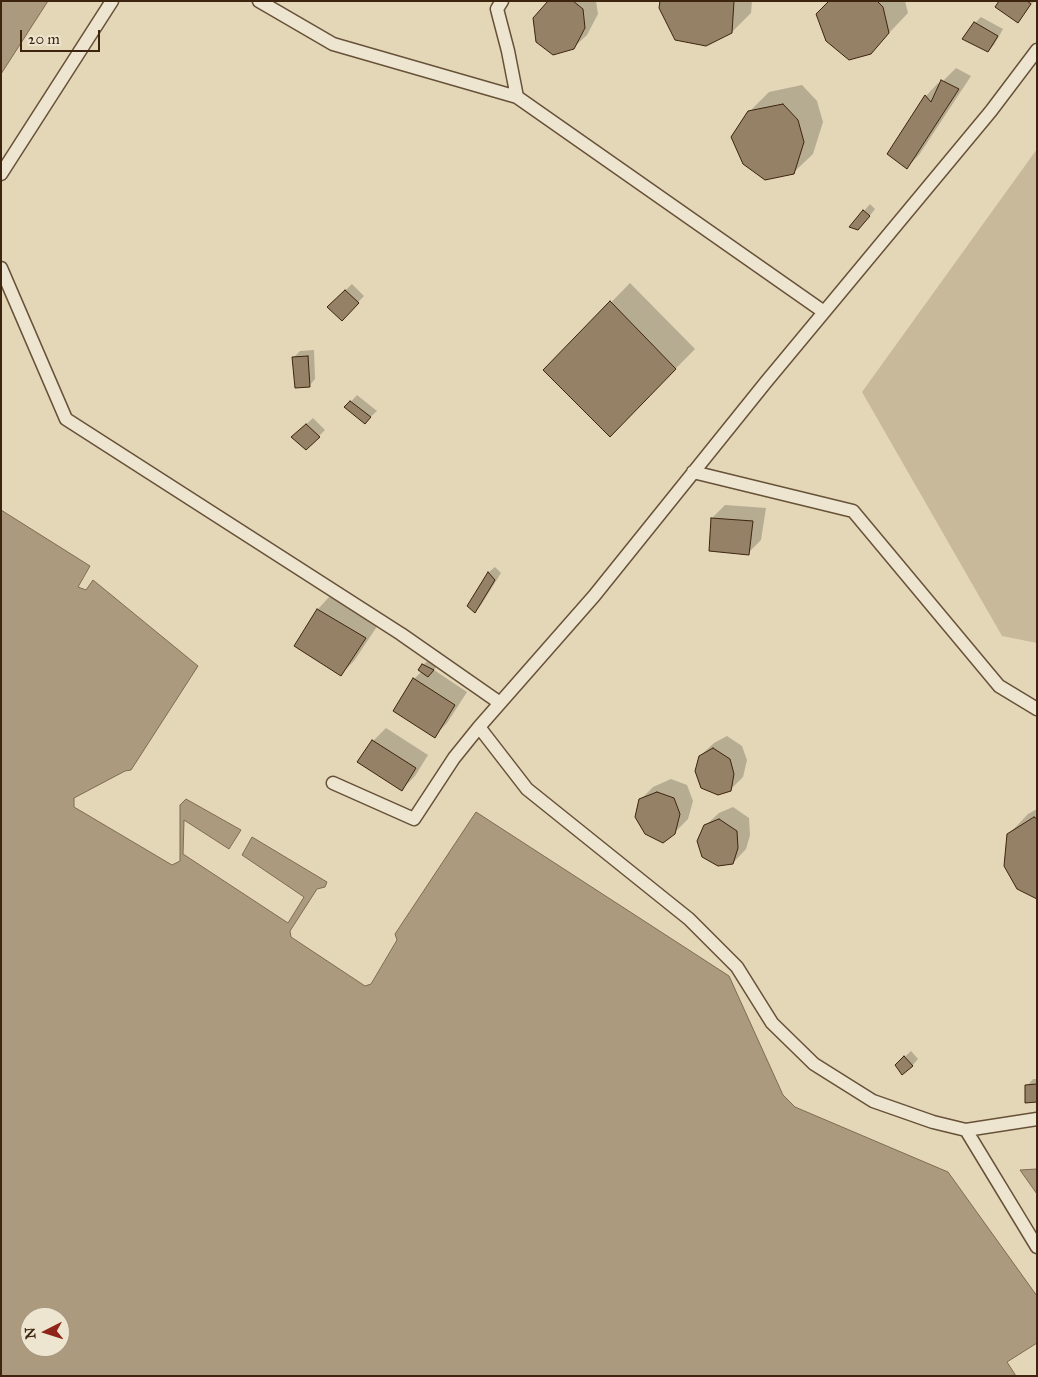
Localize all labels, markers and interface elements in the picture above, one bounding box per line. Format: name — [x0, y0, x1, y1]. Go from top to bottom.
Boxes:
scale bar — [22, 20, 102, 52]
text: 20 m — [28, 30, 60, 48]
north arrow — [20, 1307, 70, 1357]
text: N — [22, 1327, 40, 1340]

